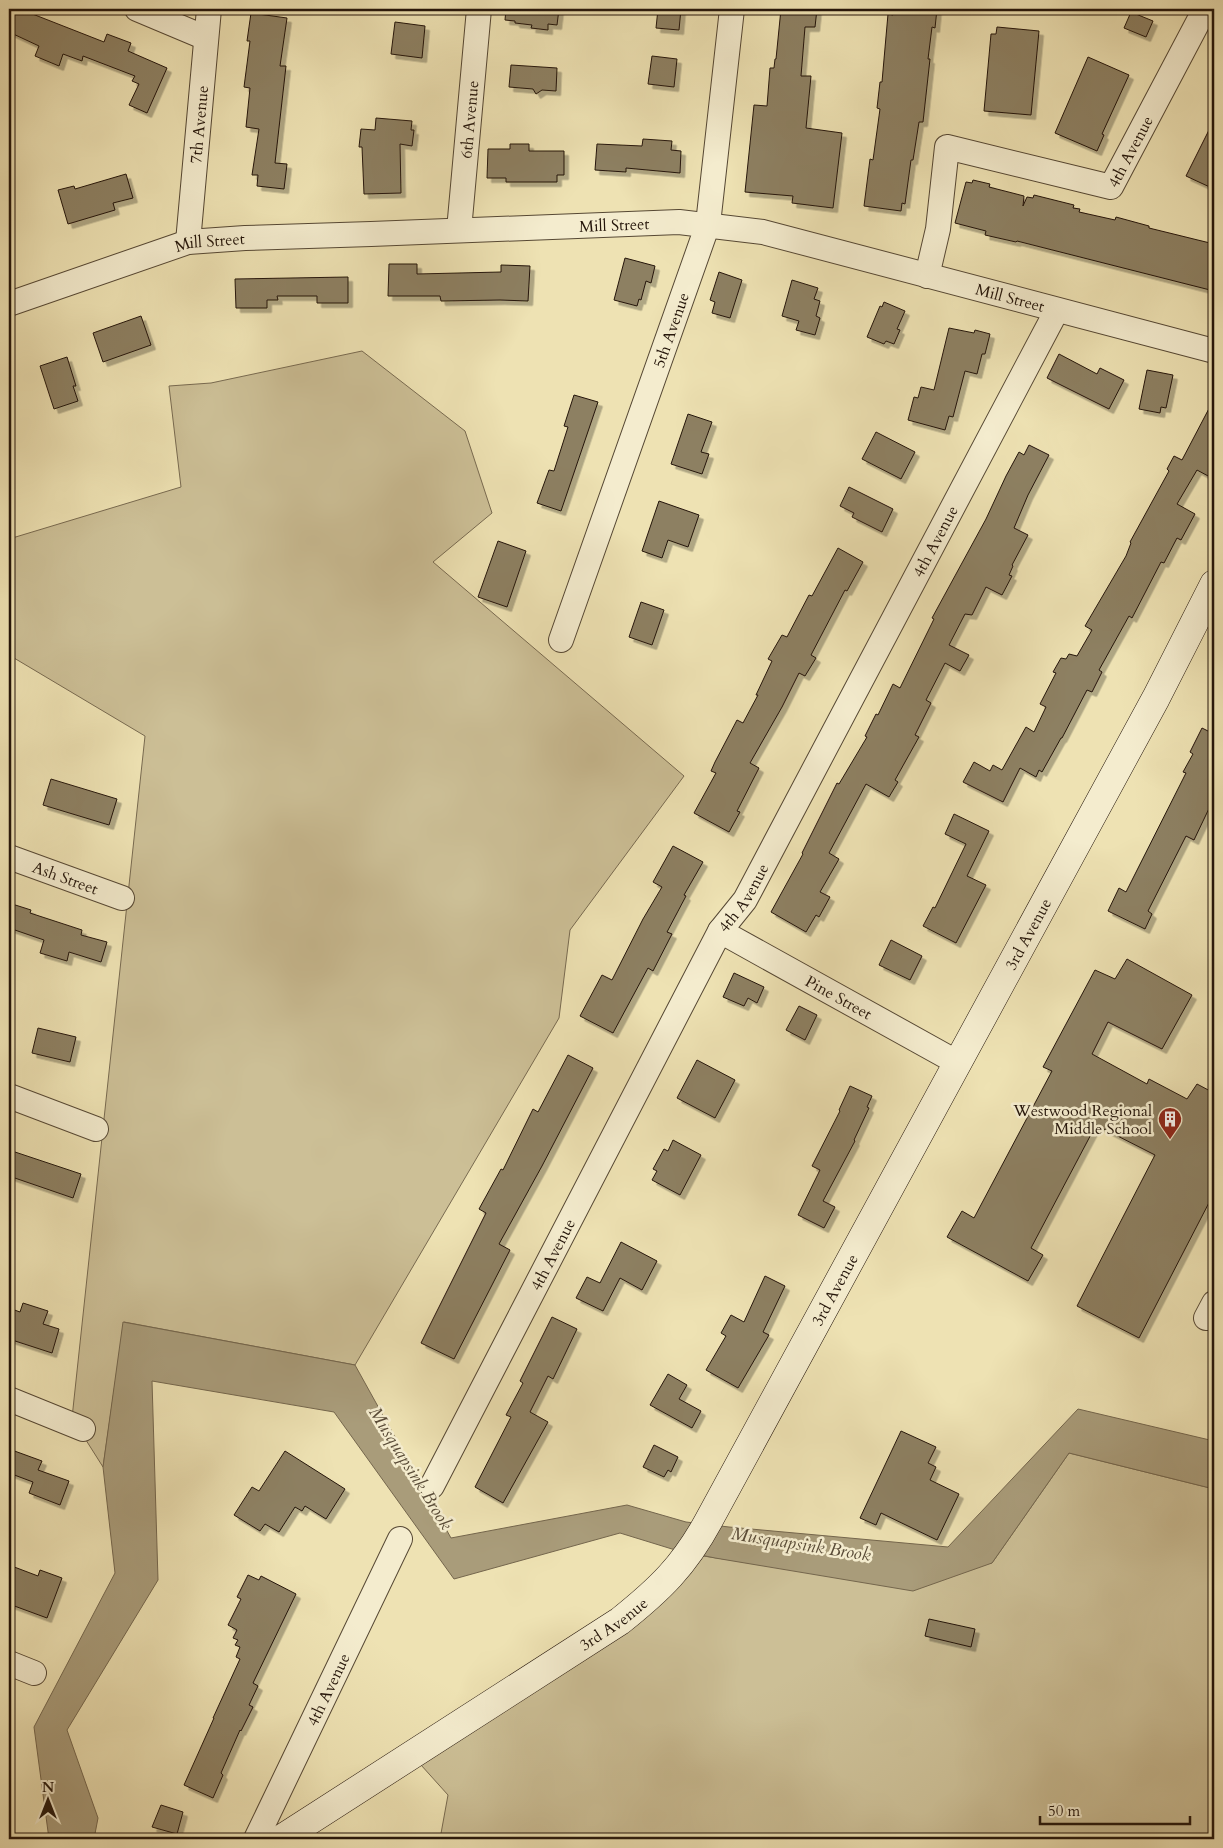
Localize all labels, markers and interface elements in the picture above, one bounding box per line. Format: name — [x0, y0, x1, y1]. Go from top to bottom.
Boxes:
street label: 6th Avenue — [456, 80, 484, 159]
street label: 7th Avenue — [185, 85, 214, 165]
street label: 4th Avenue — [1103, 112, 1159, 191]
street label: Mill Street — [579, 213, 650, 238]
street label: Mill Street — [172, 228, 246, 258]
street label: Mill Street — [973, 279, 1047, 318]
street label: 5th Avenue — [648, 290, 695, 371]
street label: 4th Avenue — [908, 502, 964, 581]
street label: Ash Street — [29, 856, 101, 900]
street label: 4th Avenue — [713, 860, 774, 937]
street label: 3rd Avenue — [1000, 894, 1057, 974]
street label: Pine Street — [801, 970, 876, 1025]
place label: Westwood Regional Middle School — [1012, 1100, 1152, 1140]
building icon: Westwood Regional Middle School — [1157, 1106, 1183, 1140]
street label: 4th Avenue — [525, 1215, 581, 1295]
street label: 3rd Avenue — [807, 1250, 864, 1330]
water label: Musquapsink Brook — [363, 1402, 459, 1535]
water label: Musquapsink Brook — [729, 1521, 873, 1568]
street label: 3rd Avenue — [576, 1593, 653, 1656]
street label: 4th Avenue — [302, 1650, 356, 1730]
north arrow — [22, 1776, 72, 1826]
text: N — [42, 1778, 54, 1797]
scale bar — [1040, 1793, 1190, 1825]
text: 50 m — [1048, 1801, 1080, 1821]

